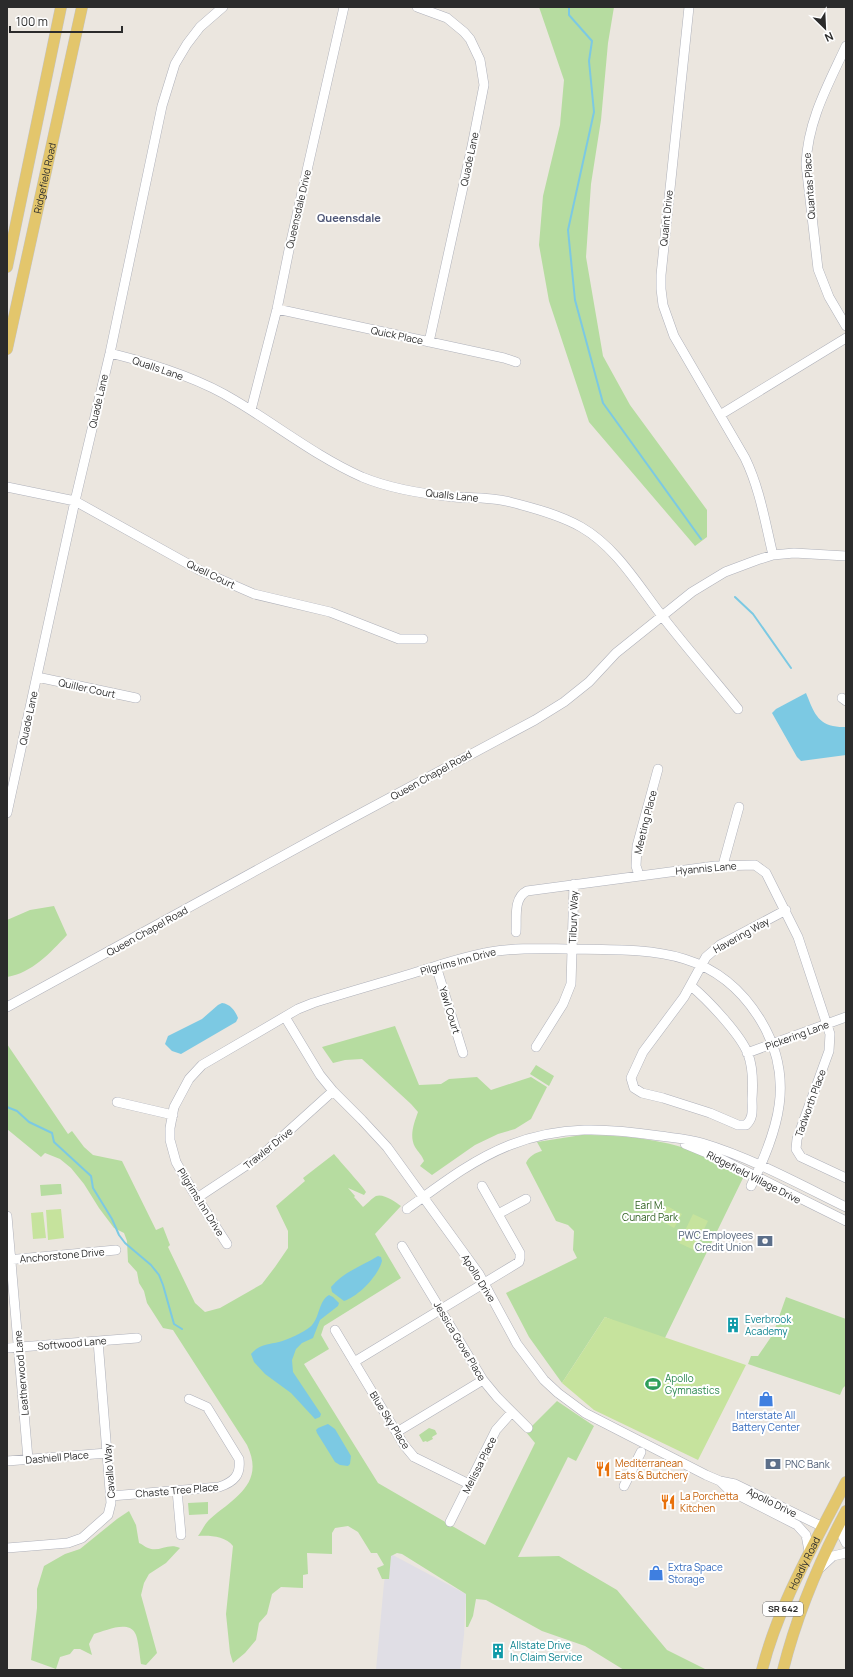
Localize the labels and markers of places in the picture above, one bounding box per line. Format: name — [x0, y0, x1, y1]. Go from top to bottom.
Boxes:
place label: PWC Employees Credit Union — [678, 1228, 753, 1254]
bank icon: PWC Employees Credit Union — [756, 1232, 774, 1250]
place label: Everbrook Academy — [745, 1312, 792, 1338]
building icon: Everbrook Academy — [724, 1316, 742, 1334]
place label: Apollo Gymnastics — [665, 1371, 720, 1397]
sports icon: Apollo Gymnastics — [644, 1375, 662, 1393]
shop icon: Interstate All Battery Center — [757, 1390, 775, 1408]
place label: Interstate All Battery Center — [732, 1408, 800, 1434]
bank icon: PNC Bank — [764, 1455, 782, 1473]
place label: Mediterranean Eats & Butchery — [615, 1456, 689, 1482]
place label: PNC Bank — [785, 1457, 831, 1471]
restaurant icon: Mediterranean Eats & Butchery — [594, 1460, 612, 1478]
place label: La Porchetta Kitchen — [680, 1489, 738, 1515]
restaurant icon: La Porchetta Kitchen — [659, 1493, 677, 1511]
place label: Extra Space Storage — [668, 1560, 723, 1586]
shop icon: Extra Space Storage — [647, 1564, 665, 1582]
place label: Allstate Drive In Claim Service — [510, 1638, 583, 1664]
building icon: Allstate Drive In Claim Service — [489, 1642, 507, 1660]

